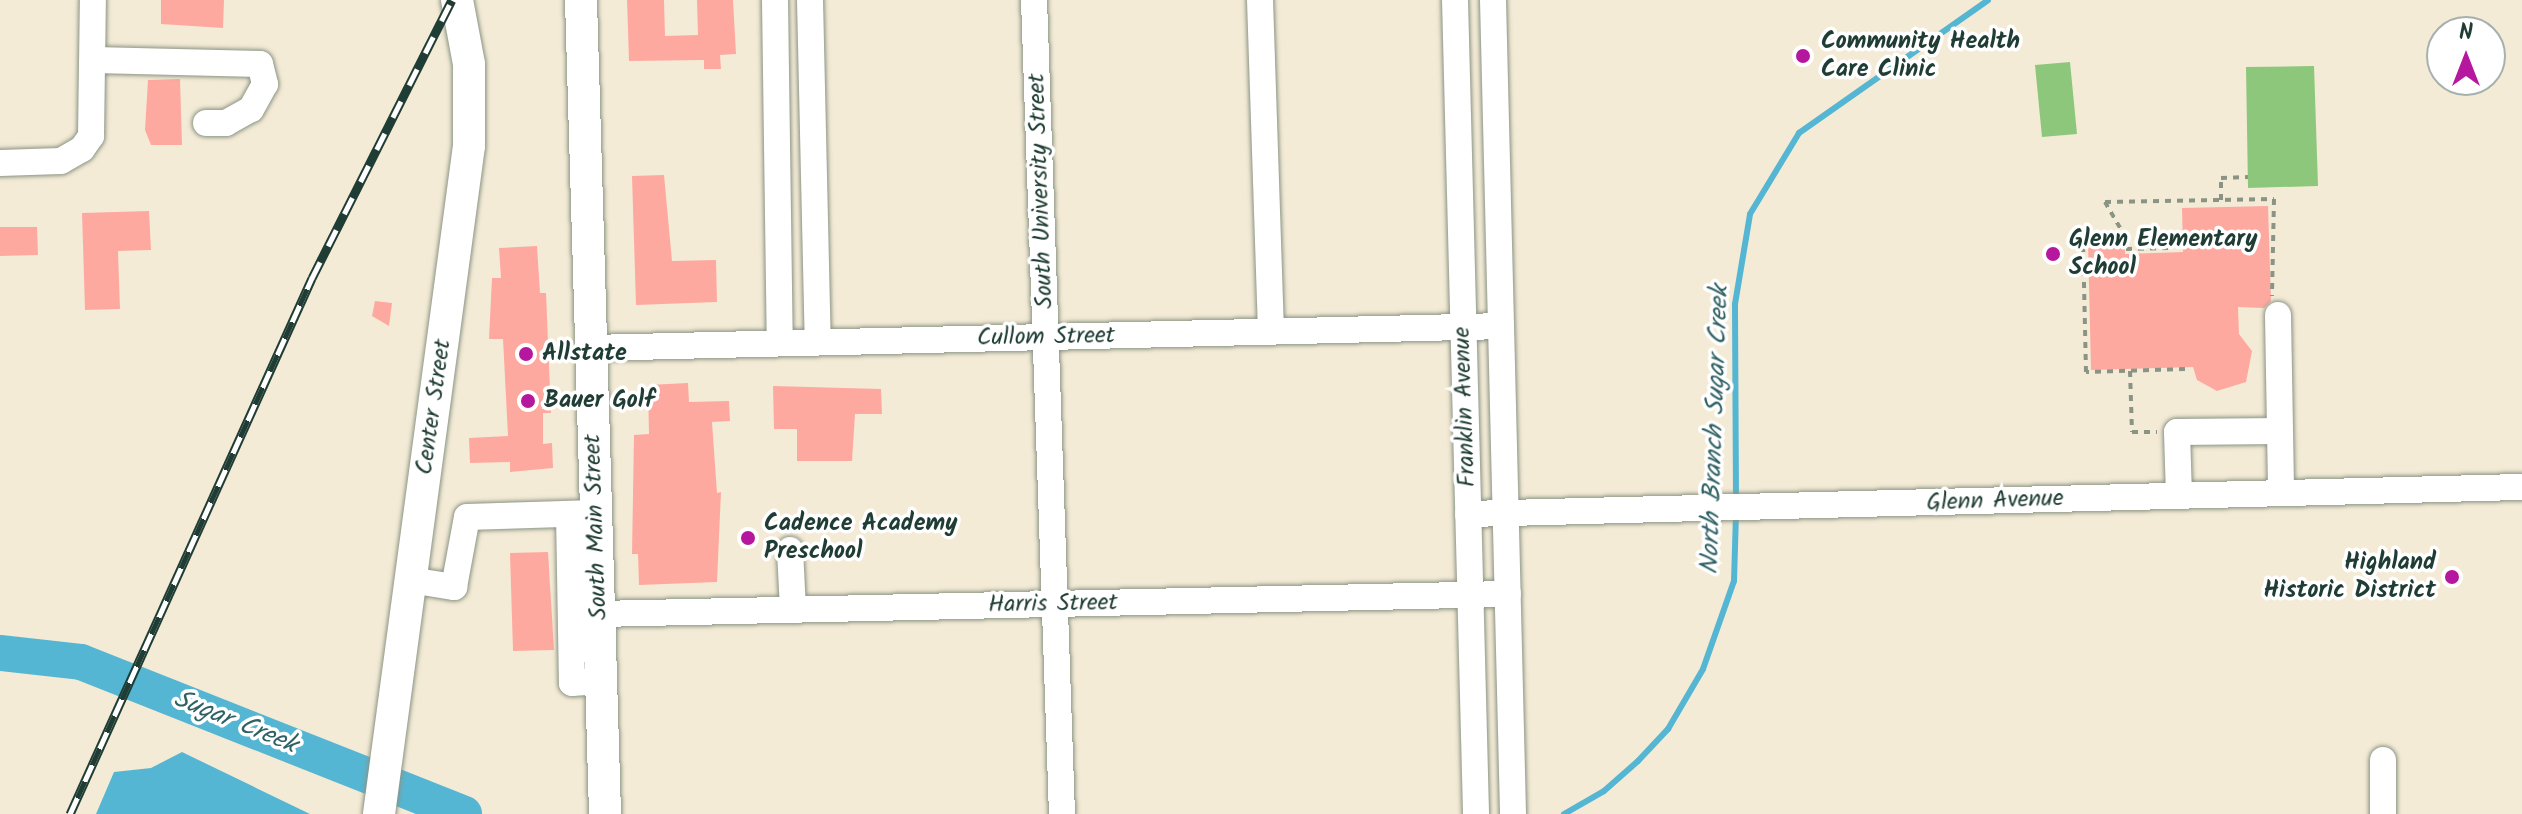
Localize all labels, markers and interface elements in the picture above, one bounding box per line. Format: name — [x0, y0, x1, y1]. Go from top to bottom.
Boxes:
north arrow — [2426, 16, 2506, 96]
text: N — [2459, 16, 2473, 51]
place label: Community Health Care Clinic — [1821, 28, 2020, 84]
marker: Community Health Care Clinic — [1792, 45, 1814, 67]
street label: South University Street — [1022, 73, 1060, 309]
place label: Glenn Elementary School — [2069, 226, 2257, 282]
marker: Glenn Elementary School — [2044, 245, 2062, 263]
water label: North Branch Sugar Creek — [1695, 285, 1737, 575]
street label: Cullom Street — [977, 321, 1115, 353]
street label: Franklin Avenue — [1448, 326, 1482, 488]
street label: Center Street — [410, 337, 458, 477]
place label: Allstate — [542, 340, 627, 368]
marker: Allstate — [517, 345, 535, 363]
place label: Bauer Golf — [544, 387, 655, 415]
marker: Bauer Golf — [519, 392, 537, 410]
street label: South Main Street — [578, 433, 614, 621]
street label: Glenn Avenue — [1926, 484, 2064, 518]
place label: Cadence Academy Preschool — [764, 510, 958, 566]
marker: Cadence Academy Preschool — [739, 529, 757, 547]
place label: Highland Historic District — [2264, 549, 2436, 605]
marker: Highland Historic District — [2443, 568, 2461, 586]
street label: Harris Street — [988, 588, 1118, 620]
water label: Sugar Creek — [169, 684, 301, 762]

